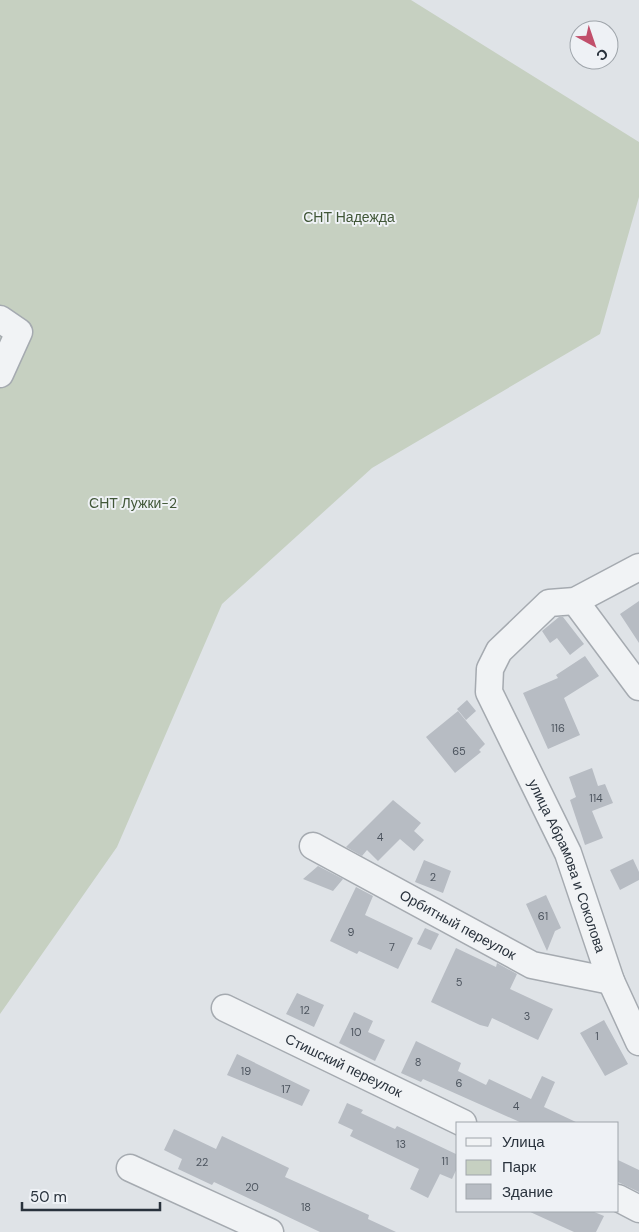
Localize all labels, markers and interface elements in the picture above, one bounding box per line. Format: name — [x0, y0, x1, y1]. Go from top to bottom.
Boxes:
north arrow — [569, 20, 619, 70]
text: С — [593, 45, 612, 65]
park label: СНТ Надежда — [303, 208, 395, 226]
park label: СНТ Лужки-2 — [89, 494, 177, 512]
house number: 116 — [551, 721, 565, 735]
house number: 65 — [452, 744, 466, 758]
street label: улица Абрамова и Соколова — [524, 776, 610, 955]
house number: 114 — [589, 791, 603, 805]
house number: 4 — [377, 830, 384, 844]
house number: 2 — [430, 870, 436, 884]
street label: Орбитный переулок — [397, 886, 520, 964]
house number: 61 — [538, 909, 548, 923]
house number: 9 — [348, 925, 355, 939]
house number: 7 — [389, 940, 395, 954]
house number: 5 — [456, 975, 463, 989]
house number: 12 — [300, 1003, 310, 1017]
house number: 3 — [524, 1009, 530, 1023]
house number: 10 — [351, 1025, 361, 1039]
house number: 1 — [595, 1029, 599, 1043]
street label: Стишский переулок — [282, 1030, 406, 1102]
house number: 8 — [415, 1055, 421, 1069]
house number: 19 — [241, 1064, 251, 1078]
house number: 6 — [456, 1076, 463, 1090]
house number: 17 — [281, 1082, 291, 1096]
house number: 4 — [513, 1099, 520, 1113]
legend — [456, 1122, 619, 1212]
text: Улица — [502, 1132, 545, 1152]
house number: 13 — [396, 1137, 406, 1151]
house number: 11 — [442, 1154, 448, 1168]
house number: 22 — [196, 1155, 208, 1169]
text: Парк — [502, 1157, 536, 1177]
scale bar — [22, 1180, 160, 1212]
house number: 20 — [245, 1180, 259, 1194]
text: Здание — [502, 1182, 553, 1202]
text: 50 m — [30, 1187, 67, 1207]
house number: 18 — [301, 1200, 311, 1214]

